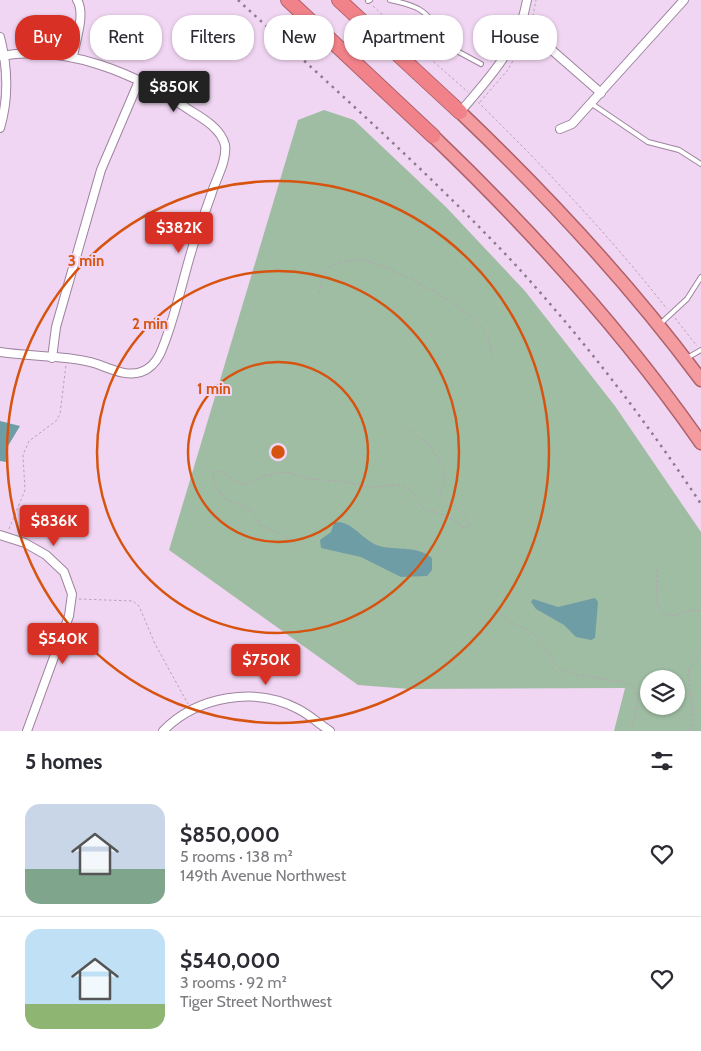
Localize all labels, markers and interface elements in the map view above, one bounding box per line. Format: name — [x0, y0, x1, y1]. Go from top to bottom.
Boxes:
chip: Buy — [15, 15, 80, 60]
chip: Rent — [90, 15, 162, 60]
chip: Filters — [172, 15, 254, 60]
chip: New — [264, 15, 334, 60]
chip: Apartment — [344, 15, 463, 60]
chip: House — [473, 15, 557, 60]
pin: $850K — [139, 70, 209, 113]
text: $850K — [150, 77, 198, 96]
pin: $382K — [144, 212, 214, 254]
text: $382K — [156, 218, 202, 237]
text: 3 min — [68, 252, 104, 270]
text: 2 min — [132, 315, 168, 333]
text: 1 min — [197, 380, 231, 398]
centre of rings — [269, 443, 287, 461]
pin: $836K — [19, 504, 89, 547]
text: $836K — [31, 511, 77, 530]
pin: $540K — [28, 622, 98, 665]
text: $540K — [38, 629, 88, 648]
pin: $750K — [231, 644, 301, 686]
text: $750K — [242, 650, 290, 669]
map controls — [640, 670, 685, 715]
button: layers — [640, 670, 685, 715]
icon: filters — [648, 747, 676, 775]
text: 5 homes — [25, 749, 103, 774]
text: $850,000 — [180, 822, 280, 847]
icon: home — [65, 824, 125, 884]
icon: heart — [648, 840, 676, 868]
text: 5 rooms · 138 m² — [180, 847, 293, 866]
text: 149th Avenue Northwest — [180, 866, 346, 885]
text: $540,000 — [180, 948, 280, 973]
icon: home — [65, 949, 125, 1009]
icon: heart — [648, 965, 676, 993]
text: 3 rooms · 92 m² — [180, 973, 287, 992]
text: Tiger Street Northwest — [180, 992, 332, 1011]

